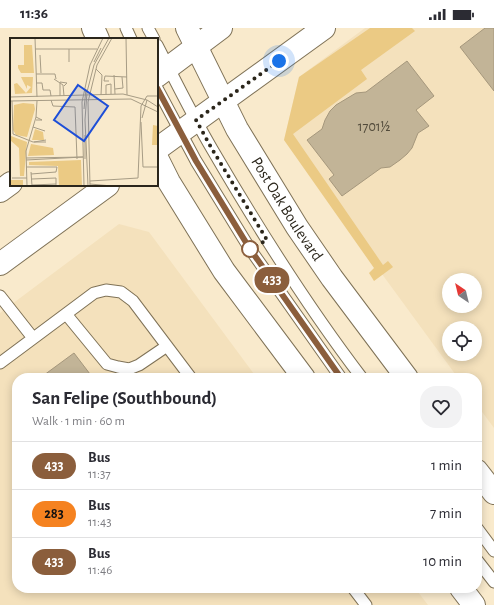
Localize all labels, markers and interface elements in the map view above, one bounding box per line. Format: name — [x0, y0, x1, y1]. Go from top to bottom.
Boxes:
text: 11:36 — [20, 6, 48, 21]
inset map — [10, 38, 158, 186]
your location — [269, 51, 289, 71]
house number: 1701½ — [358, 120, 391, 134]
street label: Post Oak Boulevard — [248, 154, 326, 264]
unlabelled marker — [241, 240, 259, 258]
line badge: 433 — [249, 267, 295, 293]
text: 433 — [262, 273, 282, 287]
north arrow — [442, 273, 482, 313]
map controls — [442, 273, 482, 361]
button: locate — [442, 321, 482, 361]
button: heart — [420, 386, 462, 428]
text: San Felipe (Southbound) — [32, 389, 217, 408]
text: Walk · 1 min · 60 m — [32, 415, 125, 428]
text: Bus — [88, 450, 110, 465]
text: 1 min — [431, 458, 462, 473]
text: 433 — [44, 459, 64, 473]
text: 11:37 — [88, 468, 111, 481]
text: Bus — [88, 498, 110, 513]
text: 7 min — [430, 506, 462, 521]
text: 283 — [44, 507, 64, 521]
text: 11:43 — [88, 516, 112, 529]
text: Bus — [88, 546, 110, 561]
text: 10 min — [423, 554, 462, 569]
text: 433 — [44, 555, 64, 569]
text: 11:46 — [88, 564, 112, 577]

